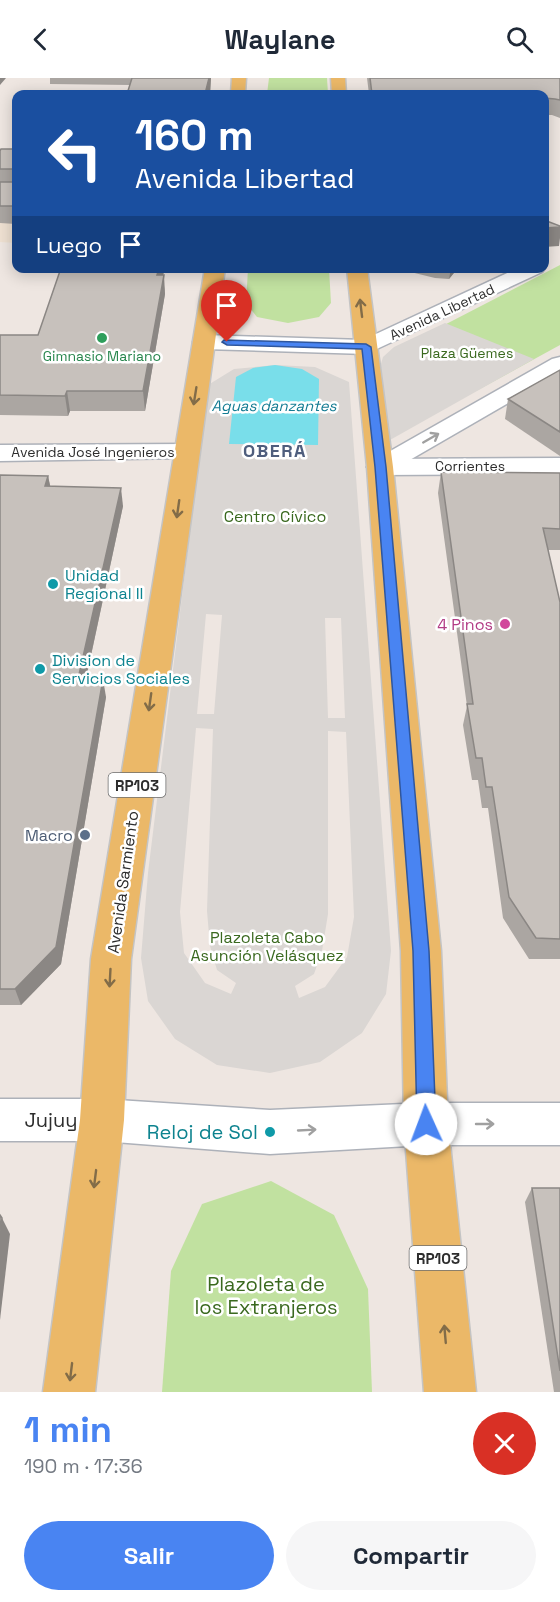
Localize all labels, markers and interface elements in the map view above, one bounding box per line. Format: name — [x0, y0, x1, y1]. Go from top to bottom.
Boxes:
text: Waylane — [225, 22, 335, 57]
icon: back — [24, 23, 57, 56]
icon: search — [503, 23, 536, 56]
text: 160 m — [135, 109, 254, 162]
icon: left — [36, 114, 114, 192]
text: Avenida Libertad — [135, 161, 354, 196]
icon: arrive — [114, 228, 147, 261]
text: Luego — [36, 231, 102, 259]
pin — [201, 280, 252, 342]
street label: Avenida Libertad — [387, 280, 497, 344]
icon: arrive — [210, 289, 243, 322]
one-way arrow — [356, 298, 367, 318]
marker: Gimnasio Mariano — [95, 331, 109, 345]
park label: Plaza Güemes — [421, 344, 513, 362]
place label: Gimnasio Mariano — [43, 347, 161, 365]
one-way arrow — [190, 386, 201, 406]
water label: Aguas danzantes — [212, 396, 338, 415]
one-way arrow — [422, 431, 439, 443]
district label: OBERÁ — [243, 439, 307, 462]
street label: Avenida José Ingenieros — [11, 443, 175, 461]
street label: Corrientes — [435, 457, 505, 475]
one-way arrow — [173, 499, 184, 519]
park label: Centro Cívico — [224, 506, 326, 527]
place label: Unidad Regional II — [65, 565, 144, 604]
marker: Unidad Regional II — [46, 577, 60, 591]
place label: 4 Pinos — [437, 614, 493, 635]
marker: 4 Pinos — [498, 617, 512, 631]
place label: Division de Servicios Sociales — [52, 650, 190, 689]
marker: Division de Servicios Sociales — [33, 662, 47, 676]
one-way arrow — [144, 692, 155, 712]
road number: RP103 — [108, 773, 166, 797]
street label: Avenida Sarmiento — [103, 809, 143, 955]
place label: Macro — [25, 825, 73, 846]
marker: Macro — [78, 828, 92, 842]
park label: Plazoleta Cabo Asunción Velásquez — [190, 927, 344, 966]
one-way arrow — [105, 968, 116, 988]
position arrow — [394, 1092, 458, 1156]
street label: Jujuy — [24, 1107, 78, 1133]
one-way arrow — [474, 1118, 494, 1130]
place label: Reloj de Sol — [147, 1119, 258, 1145]
marker: Reloj de Sol — [263, 1125, 277, 1139]
one-way arrow — [296, 1125, 316, 1136]
one-way arrow — [89, 1168, 100, 1188]
road number: RP103 — [410, 1246, 466, 1270]
park label: Plazoleta de los Extranjeros — [194, 1271, 338, 1320]
one-way arrow — [439, 1324, 450, 1344]
one-way arrow — [66, 1362, 77, 1382]
text: 1 min — [24, 1407, 112, 1453]
button: close — [473, 1412, 536, 1475]
text: 190 m · 17:36 — [24, 1453, 143, 1479]
button: Salir — [24, 1521, 274, 1590]
button: Compartir — [286, 1521, 536, 1590]

